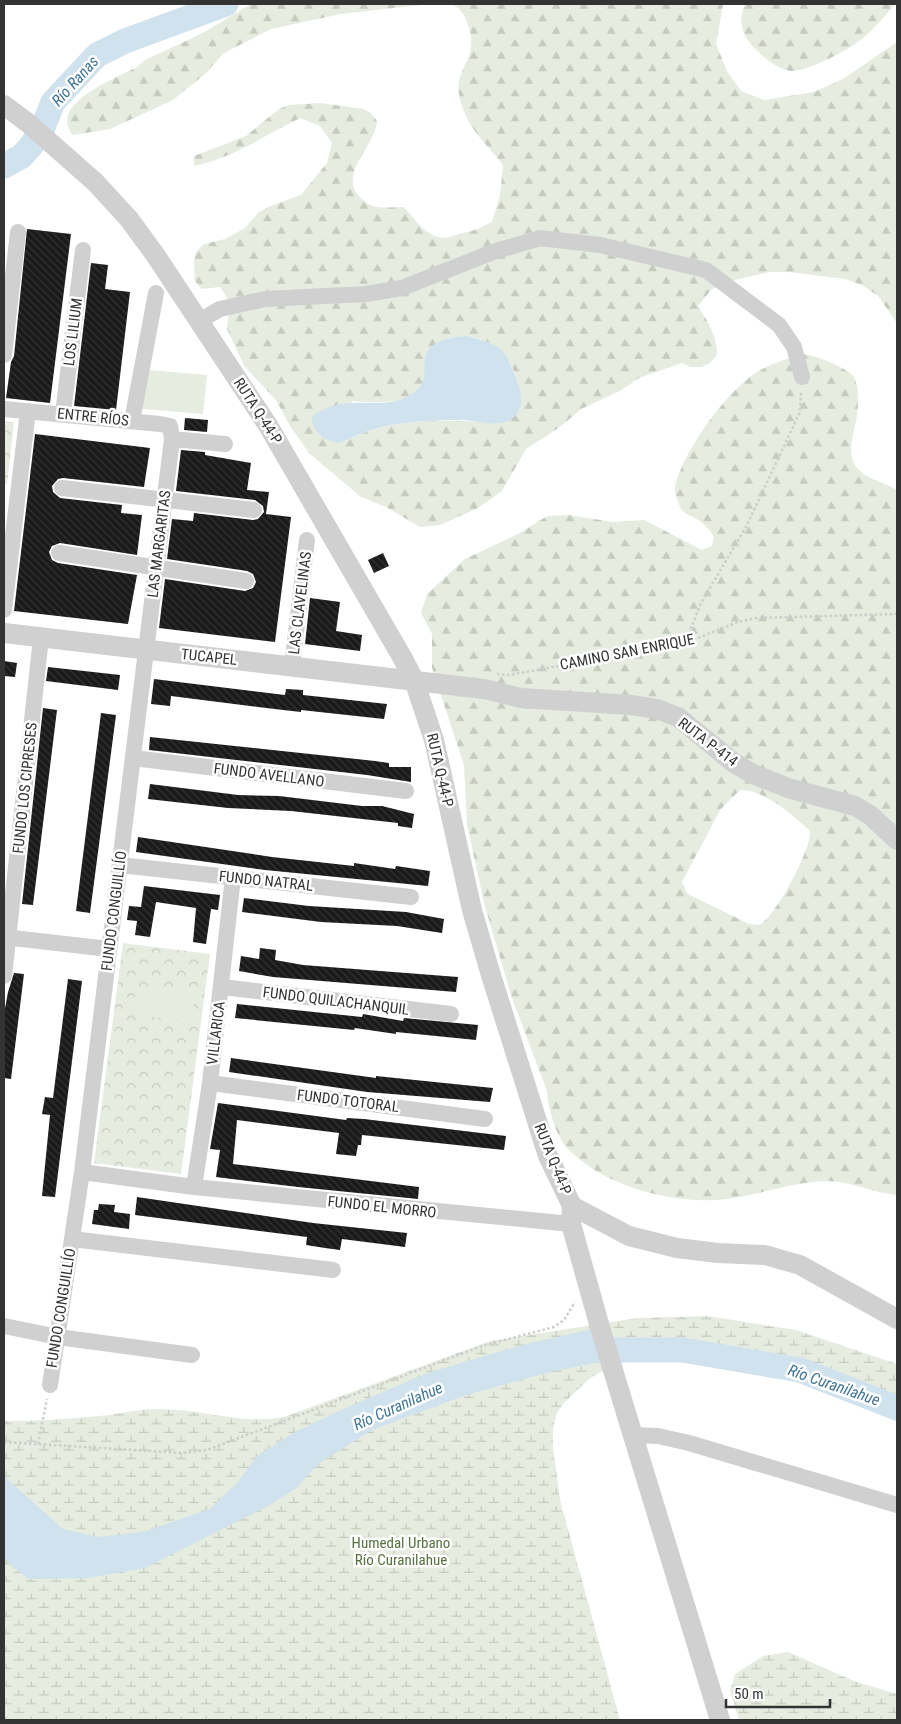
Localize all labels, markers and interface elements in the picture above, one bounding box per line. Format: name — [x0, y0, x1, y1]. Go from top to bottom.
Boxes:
water label: Río Ranas — [48, 52, 102, 110]
street label: LOS LILIUM — [60, 297, 86, 367]
street label: RUTA Q-44-P — [230, 375, 286, 447]
street label: ENTRE RÍOS — [56, 404, 130, 430]
street label: LAS MARGARITAS — [143, 489, 175, 599]
street label: LAS CLAVELINAS — [285, 550, 315, 655]
street label: CAMINO SAN ENRIQUE — [558, 630, 696, 674]
street label: TUCAPEL — [180, 645, 238, 669]
street label: RUTA P-414 — [675, 714, 741, 770]
street label: FUNDO LOS CIPRESES — [9, 721, 41, 855]
street label: RUTA Q-44-P — [423, 731, 457, 809]
street label: FUNDO AVELLANO — [213, 759, 325, 791]
street label: FUNDO CONGUILLÍO — [98, 850, 130, 972]
street label: FUNDO NATRAL — [218, 867, 314, 895]
street label: FUNDO QUILACHANQUIL — [262, 983, 410, 1019]
street label: VILLARICA — [203, 1000, 229, 1066]
street label: FUNDO TOTORAL — [296, 1086, 400, 1116]
street label: RUTA Q-44-P — [531, 1121, 575, 1197]
street label: FUNDO EL MORRO — [327, 1192, 437, 1222]
street label: FUNDO CONGUILLÍO — [43, 1247, 79, 1369]
water label: Río Curanilahue — [786, 1360, 882, 1410]
water label: Río Curanilahue — [350, 1378, 446, 1434]
park label: Humedal Urbano Río Curanilahue — [352, 1534, 450, 1569]
scale bar — [726, 1676, 830, 1708]
text: 50 m — [734, 1685, 764, 1703]

